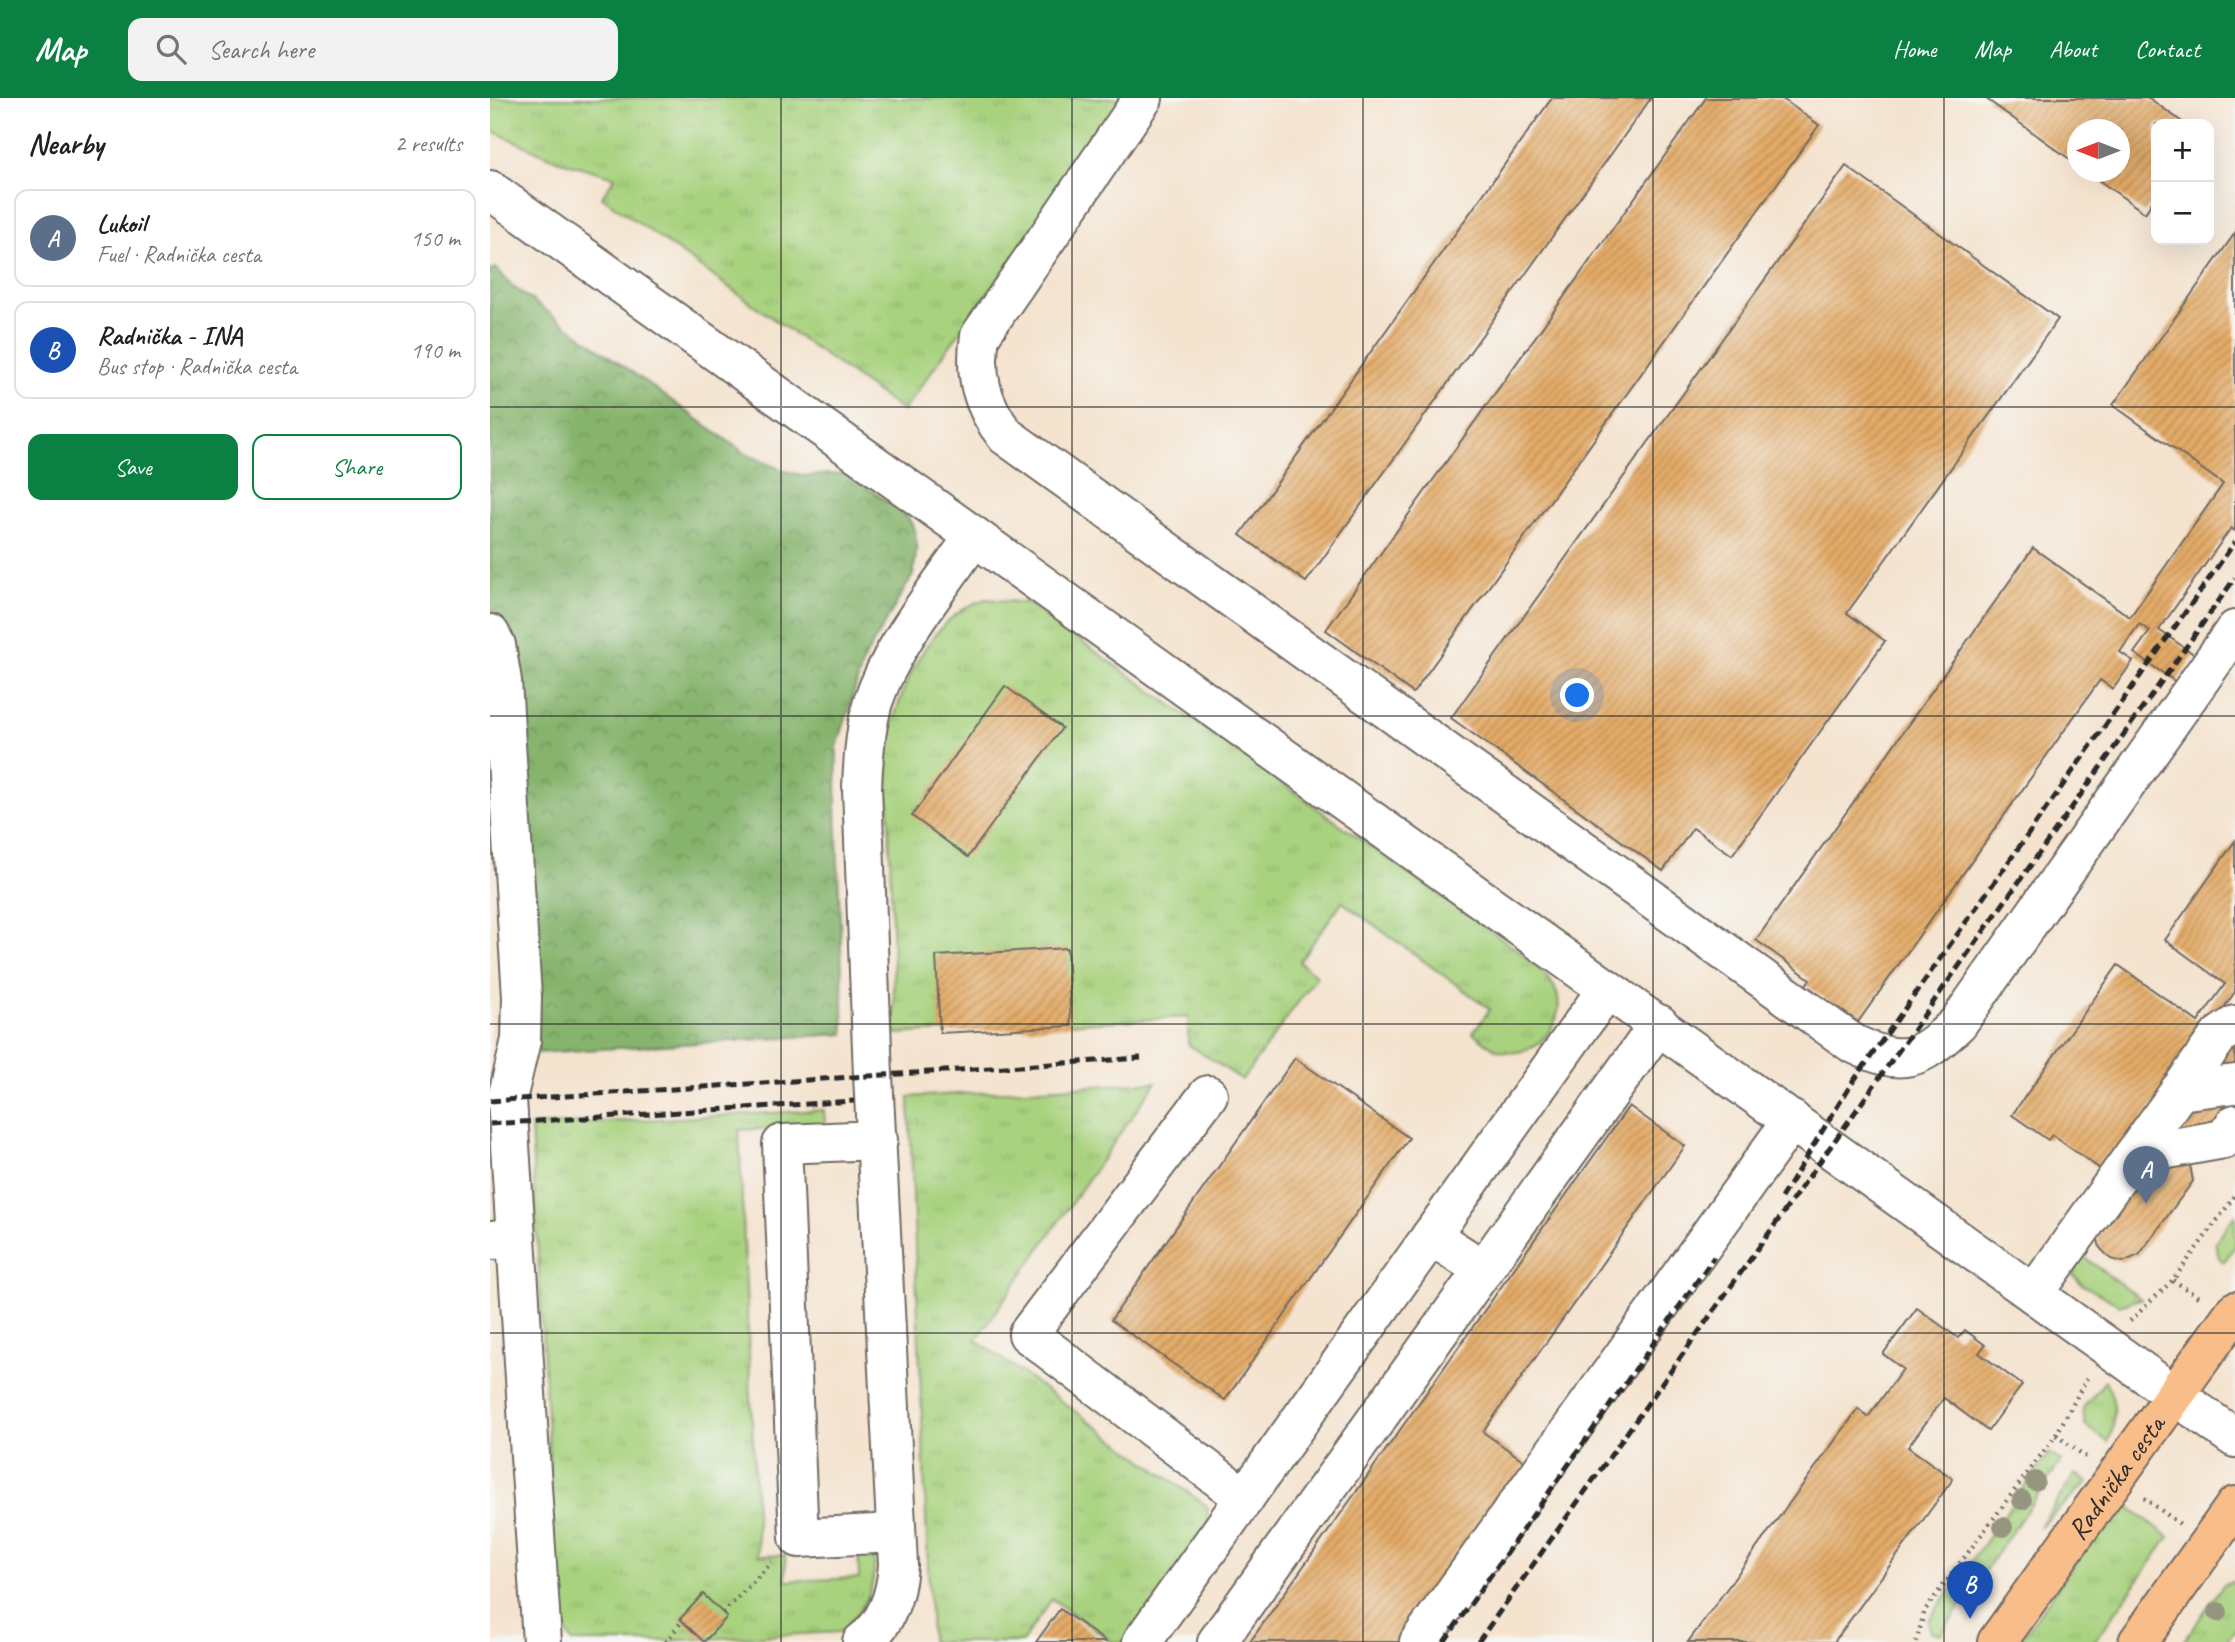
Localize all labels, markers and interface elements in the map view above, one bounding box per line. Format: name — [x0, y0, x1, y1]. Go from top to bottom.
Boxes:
search box — [128, 18, 618, 81]
text: Map — [35, 28, 86, 70]
icon: search — [152, 30, 190, 68]
text: Search here — [208, 33, 314, 66]
text: Home — [1893, 34, 1936, 64]
text: Map — [1974, 34, 2011, 64]
text: About — [2049, 34, 2097, 64]
text: Contact — [2135, 34, 2200, 64]
north arrow — [2067, 119, 2130, 182]
map controls — [2151, 119, 2214, 245]
button: + — [2151, 119, 2214, 182]
text: Nearby — [28, 125, 104, 163]
text: 2 results — [395, 129, 462, 158]
button: − — [2151, 182, 2214, 245]
text: Lukoil — [97, 207, 146, 240]
text: A — [47, 224, 59, 253]
text: 150 m — [411, 224, 460, 253]
text: Fuel · Radnička cesta — [97, 240, 261, 269]
text: Radnička - INA — [97, 319, 242, 352]
text: B — [47, 336, 59, 365]
text: 190 m — [411, 336, 460, 365]
text: Bus stop · Radnička cesta — [97, 352, 297, 381]
button: Save — [28, 434, 238, 500]
button: Share — [252, 434, 462, 500]
your location — [1560, 678, 1594, 712]
pin: A — [2123, 1146, 2169, 1204]
street label: Radnička cesta — [2059, 1406, 2173, 1546]
pin: B — [1947, 1561, 1993, 1619]

